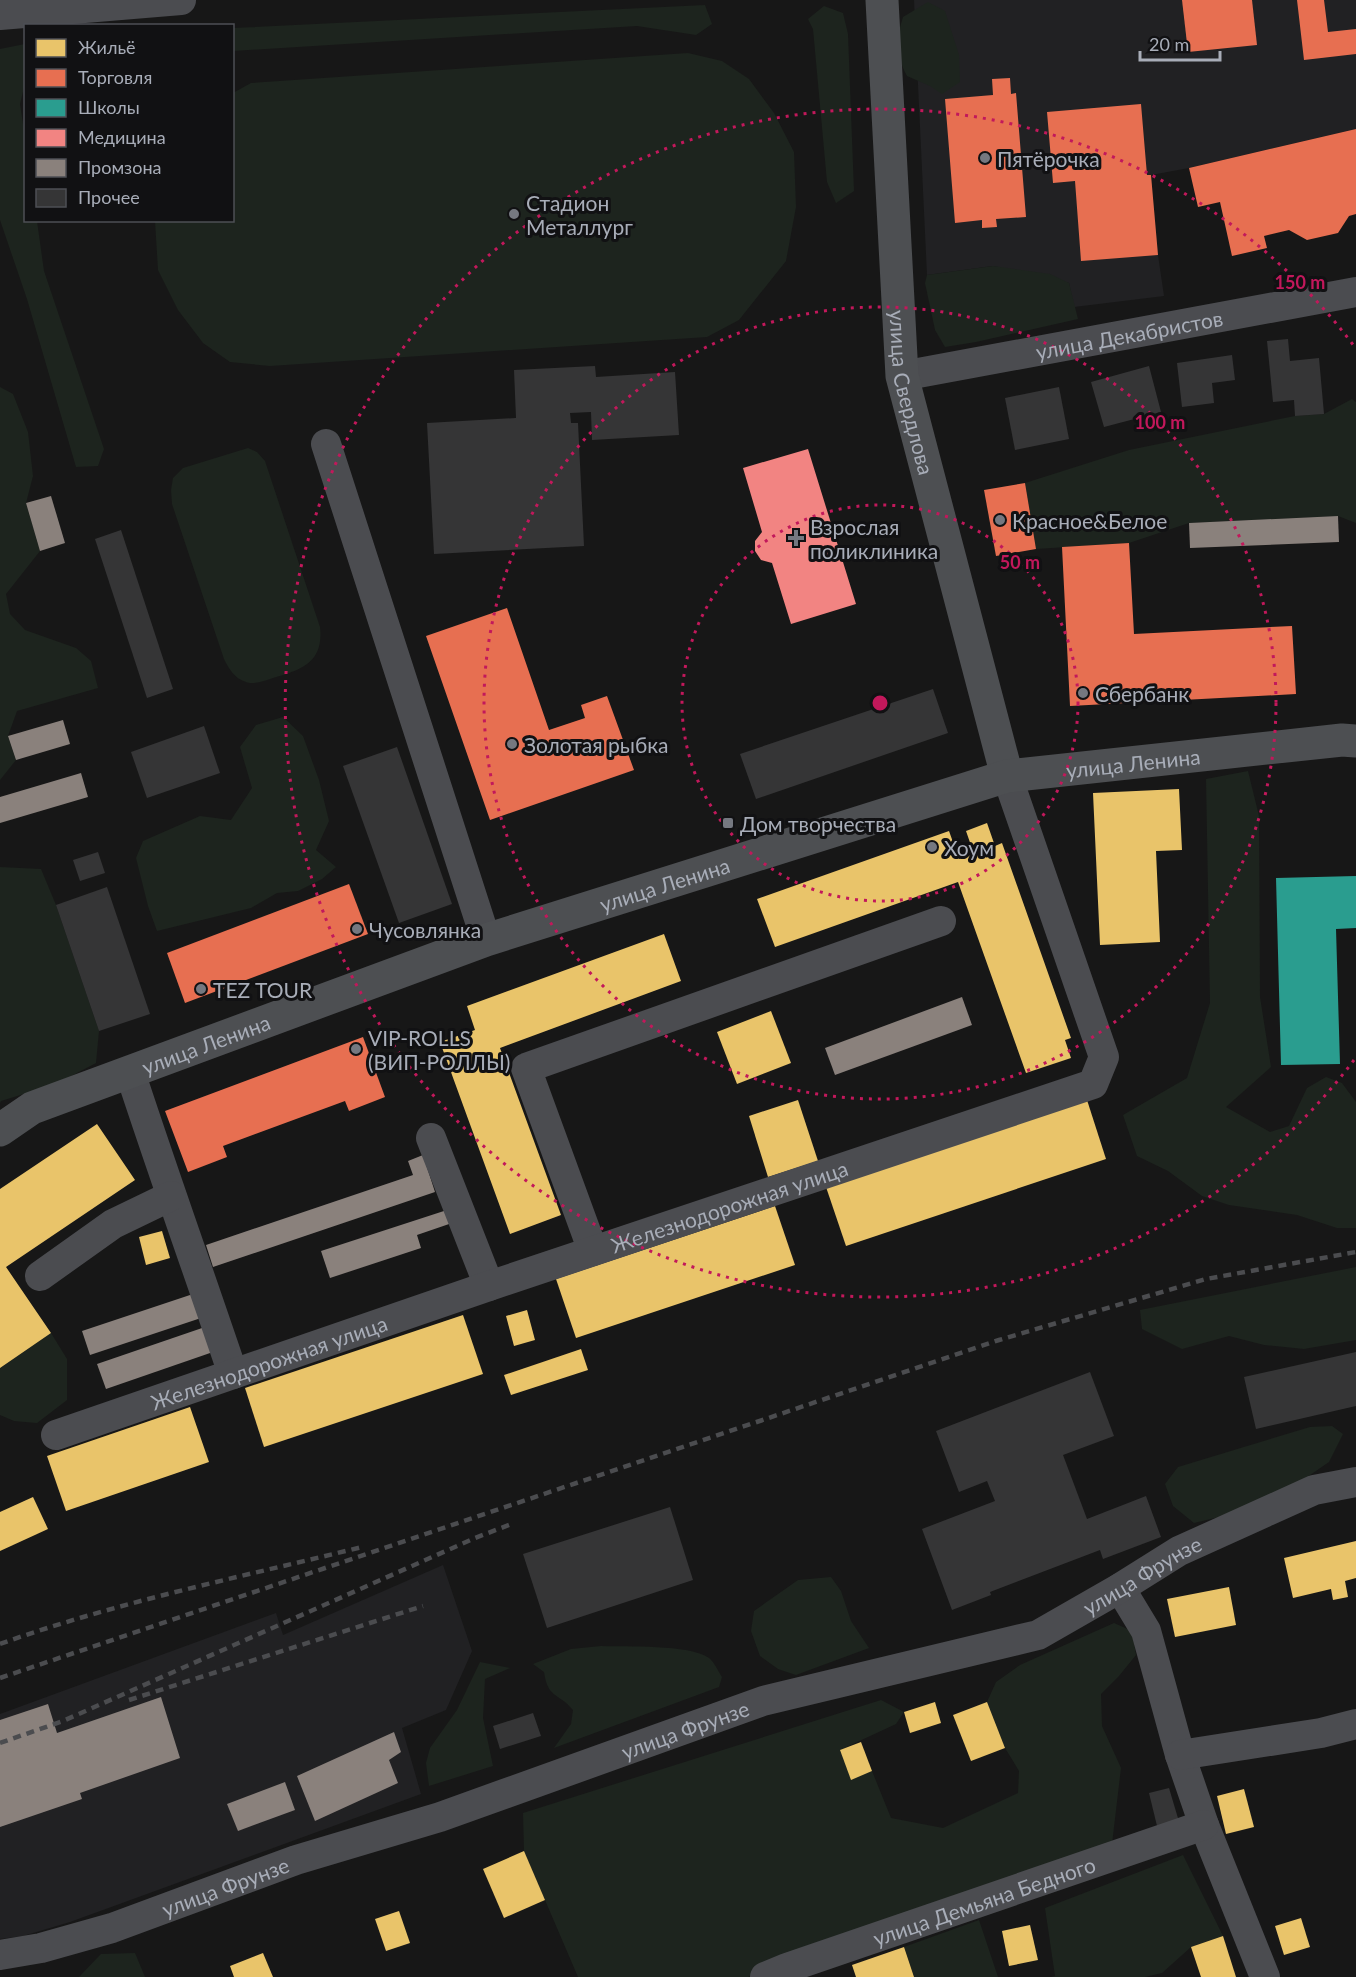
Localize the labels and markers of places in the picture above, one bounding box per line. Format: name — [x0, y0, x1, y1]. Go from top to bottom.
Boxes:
place label: Пятёрочка — [997, 146, 1100, 171]
marker: Пятёрочка — [978, 151, 992, 165]
place label: Стадион Металлург — [526, 190, 633, 239]
marker: Стадион Металлург — [507, 207, 521, 221]
place label: Красное&Белое — [1012, 508, 1167, 533]
marker: Красное&Белое — [993, 513, 1007, 527]
place label: Взрослая поликлиника — [810, 514, 938, 563]
marker: Взрослая поликлиника — [787, 529, 805, 547]
place label: Сбербанк — [1095, 681, 1189, 706]
marker: Сбербанк — [1076, 686, 1090, 700]
centre of rings — [870, 693, 890, 713]
place label: Золотая рыбка — [524, 732, 668, 757]
marker: Золотая рыбка — [505, 737, 519, 751]
place label: Дом творчества — [740, 811, 896, 836]
marker: Дом творчества — [721, 816, 735, 830]
place label: Хоум — [944, 835, 994, 860]
marker: Хоум — [925, 840, 939, 854]
place label: Чусовлянка — [369, 917, 481, 942]
marker: Чусовлянка — [350, 922, 364, 936]
place label: TEZ TOUR — [213, 977, 313, 1002]
marker: TEZ TOUR — [194, 982, 208, 996]
place label: VIP-ROLLS (ВИП-РОЛЛЫ) — [368, 1025, 510, 1074]
marker: VIP-ROLLS (ВИП-РОЛЛЫ) — [349, 1042, 363, 1056]

